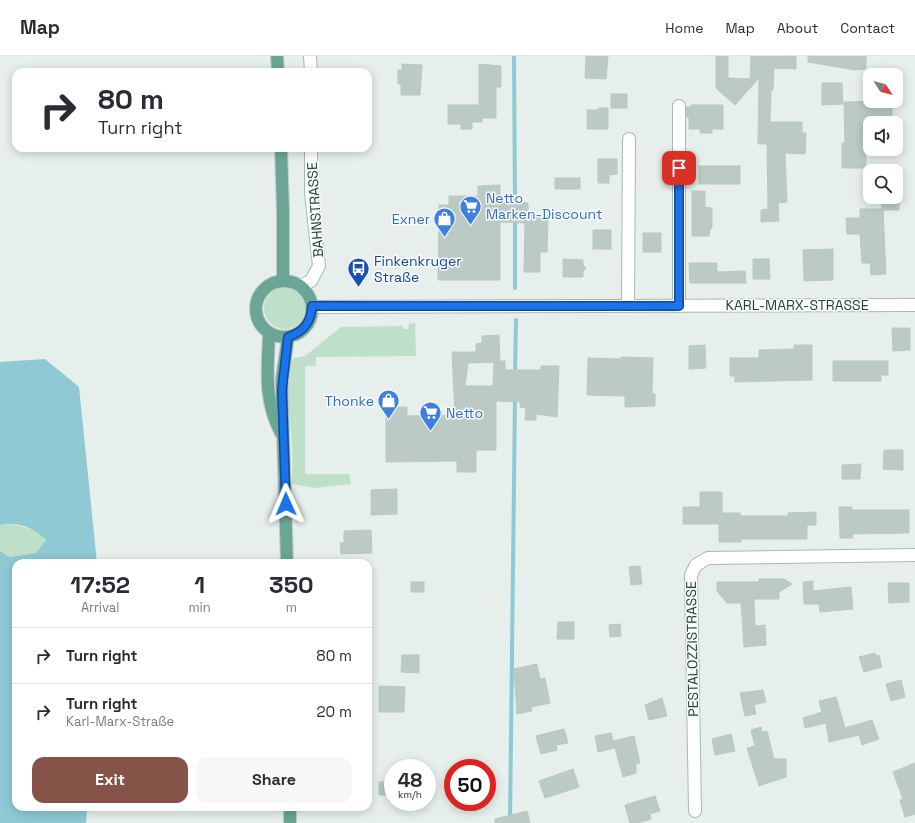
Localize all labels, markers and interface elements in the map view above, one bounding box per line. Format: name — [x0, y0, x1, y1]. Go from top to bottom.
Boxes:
text: Map — [20, 15, 60, 40]
text: Home — [665, 19, 703, 37]
text: Map — [725, 19, 755, 37]
text: About — [777, 19, 818, 37]
text: Contact — [840, 19, 895, 37]
north arrow — [863, 68, 903, 108]
map controls — [863, 68, 903, 204]
text: 80 m — [98, 81, 164, 117]
icon: right — [32, 84, 84, 136]
text: Turn right — [98, 116, 182, 139]
button: sound — [863, 116, 903, 156]
pin — [662, 151, 696, 185]
icon: arrive — [668, 157, 690, 179]
street label: BAHNSTRASSE — [303, 162, 327, 258]
button: search — [863, 164, 903, 204]
place label: Netto Marken-Discount — [486, 189, 602, 223]
supermarket icon: Netto Marken-Discount — [457, 193, 483, 226]
shop icon: Exner — [432, 206, 458, 239]
place label: Exner — [392, 210, 430, 228]
place label: Finkenkruger Straße — [374, 252, 462, 286]
bus stop icon: Finkenkruger Straße — [346, 256, 372, 289]
street label: KARL-MARX-STRASSE — [725, 296, 869, 314]
shop icon: Thonke — [376, 388, 402, 421]
place label: Thonke — [325, 392, 374, 410]
supermarket icon: Netto — [418, 400, 444, 433]
place label: Netto — [446, 404, 483, 422]
position arrow — [265, 483, 307, 525]
text: 17:52 — [70, 569, 130, 600]
text: 1 — [194, 569, 205, 600]
text: 350 — [269, 569, 314, 600]
street label: PESTALOZZISTRASSE — [682, 581, 702, 717]
text: Arrival — [81, 599, 120, 616]
text: min — [188, 599, 211, 616]
text: m — [286, 599, 297, 616]
icon: right — [32, 645, 54, 667]
text: Turn right — [66, 646, 137, 665]
text: 80 m — [316, 646, 352, 665]
text: Turn right — [66, 694, 137, 713]
icon: right — [32, 701, 54, 723]
text: 20 m — [317, 702, 352, 721]
text: Karl-Marx-Straße — [66, 713, 174, 730]
button: Exit — [32, 757, 188, 803]
button: Share — [196, 757, 352, 803]
speed limit sign: 50 — [444, 759, 496, 811]
text: 48 — [398, 767, 422, 793]
text: km/h — [398, 788, 422, 801]

